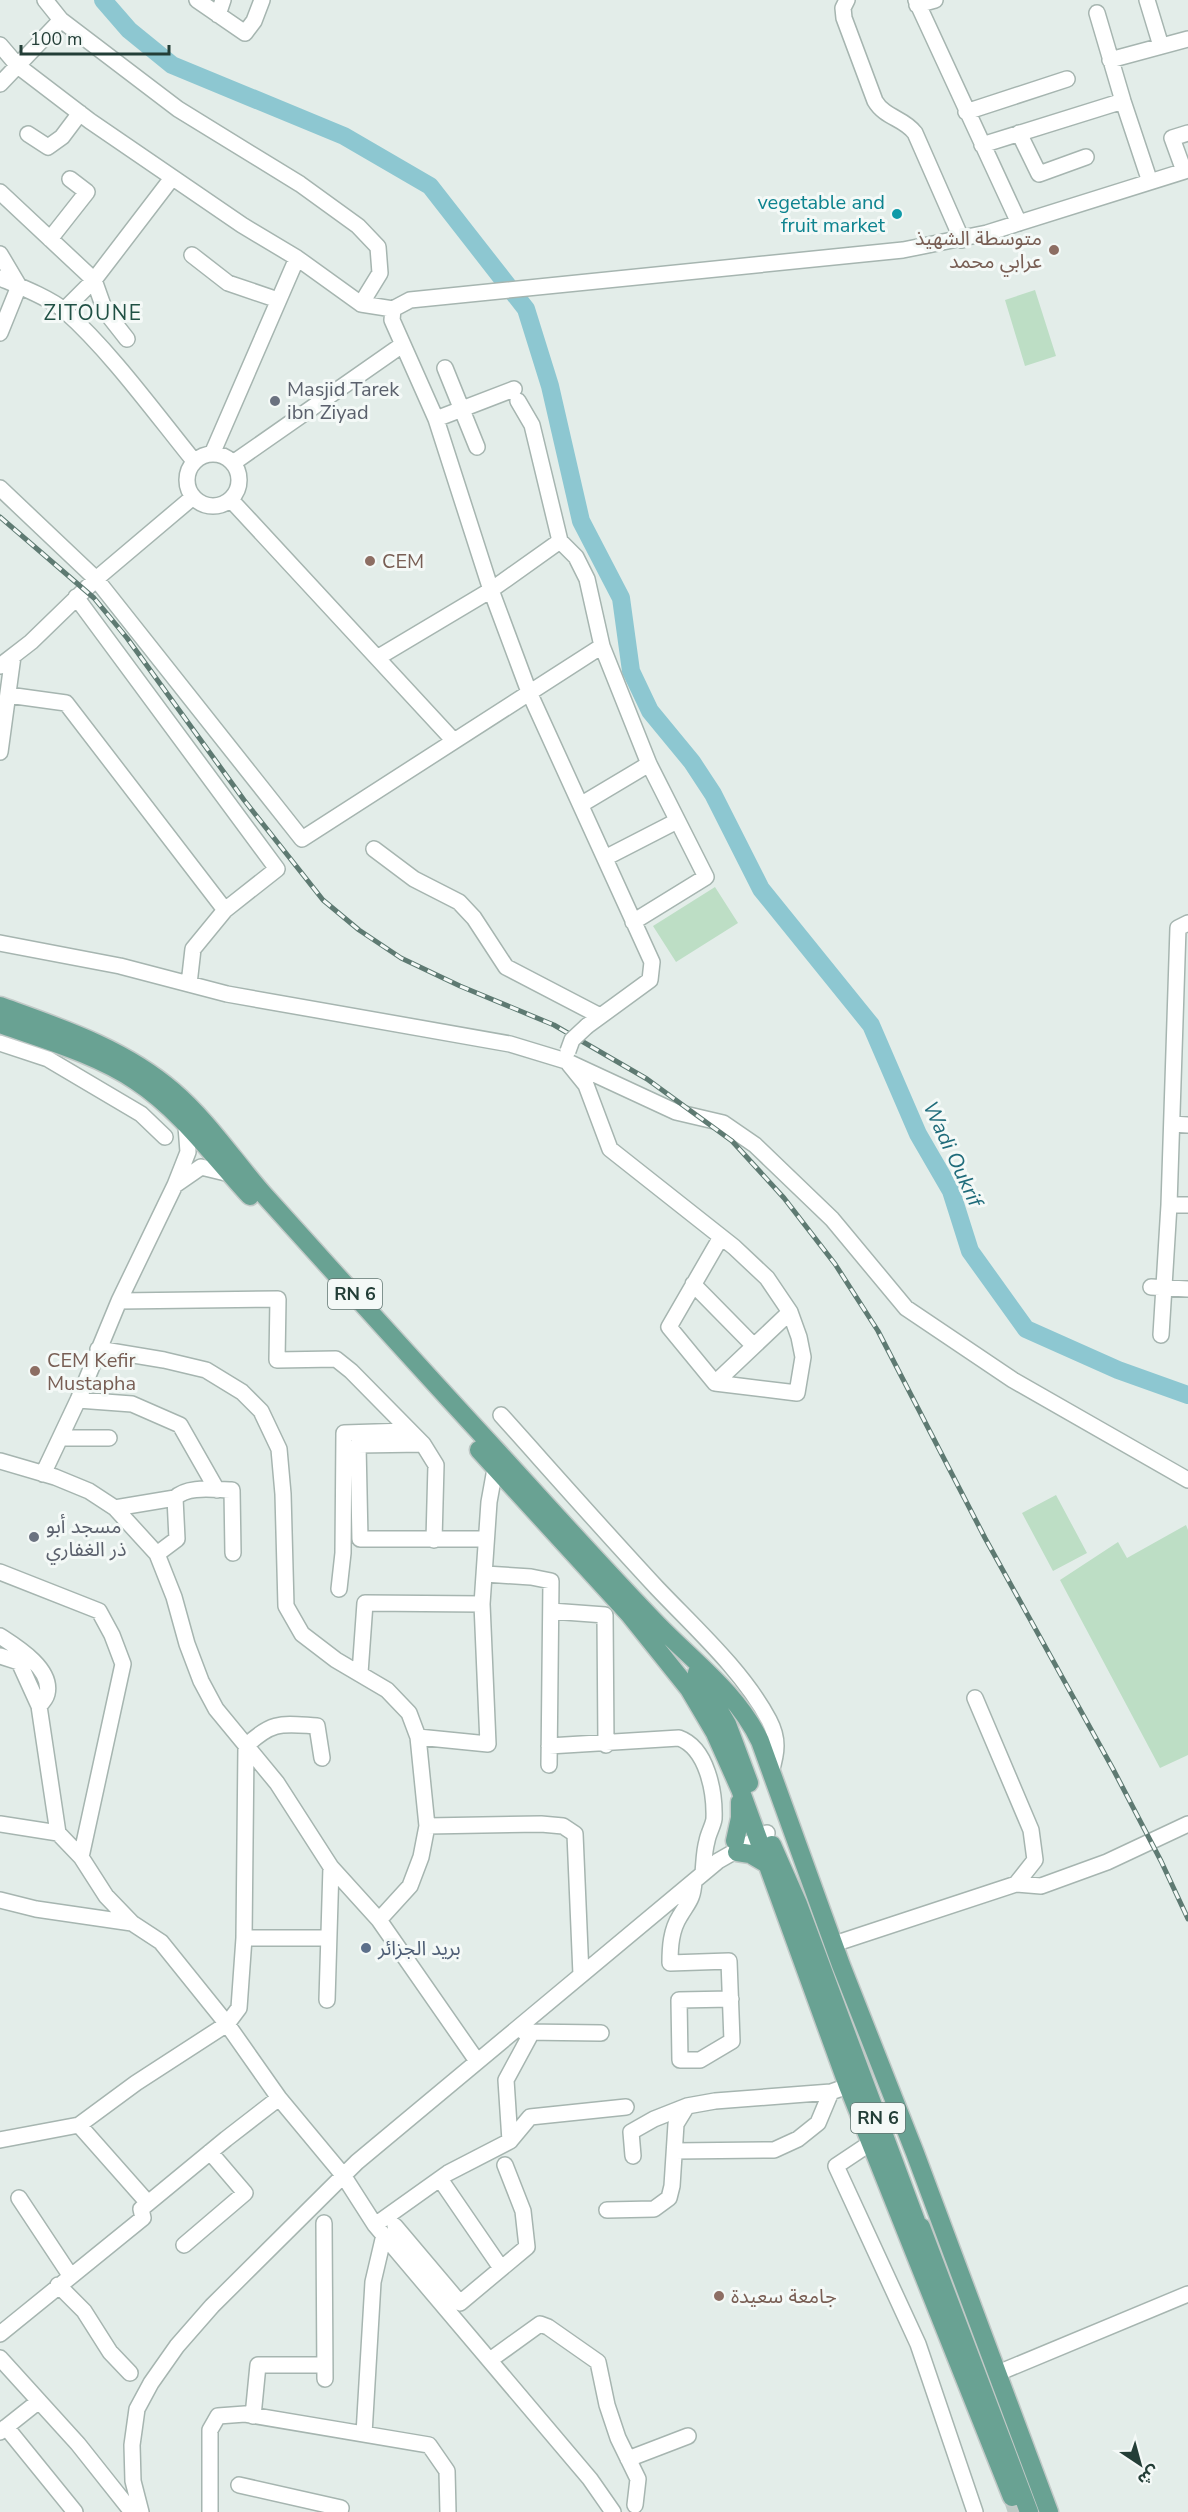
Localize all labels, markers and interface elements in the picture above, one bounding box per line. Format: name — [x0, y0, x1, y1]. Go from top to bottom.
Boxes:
scale bar — [21, 18, 170, 56]
text: 100 m — [30, 27, 82, 51]
place label: vegetable and fruit market — [757, 189, 886, 239]
marker: vegetable and fruit market — [890, 207, 904, 221]
place label: متوسطة الشهيذ عرابي محمد — [915, 225, 1042, 277]
marker: متوسطة الشهيذ عرابي محمد — [1047, 243, 1061, 257]
district label: ZITOUNE — [43, 299, 143, 327]
place label: Masjid Tarek ibn Ziyad — [287, 376, 400, 426]
marker: Masjid Tarek ibn Ziyad — [268, 394, 282, 408]
place label: CEM — [382, 548, 424, 575]
marker: CEM — [363, 554, 377, 568]
water label: Wadi Oukrif — [916, 1097, 990, 1213]
road number: RN 6 — [328, 1279, 382, 1309]
place label: CEM Kefir Mustapha — [47, 1347, 136, 1397]
marker: CEM Kefir Mustapha — [28, 1364, 42, 1378]
place label: مسجد أبو ذر الغفاري — [46, 1513, 127, 1565]
marker: مسجد أبو ذر الغفاري — [27, 1530, 41, 1544]
place label: بريد الجزائر — [377, 1935, 461, 1962]
marker: بريد الجزائر — [359, 1941, 373, 1955]
road number: RN 6 — [851, 2103, 905, 2133]
place label: جامعة سعيدة — [731, 2283, 837, 2310]
marker: جامعة سعيدة — [712, 2289, 726, 2303]
north arrow — [1110, 2434, 1170, 2494]
text: ش — [1133, 2460, 1164, 2491]

